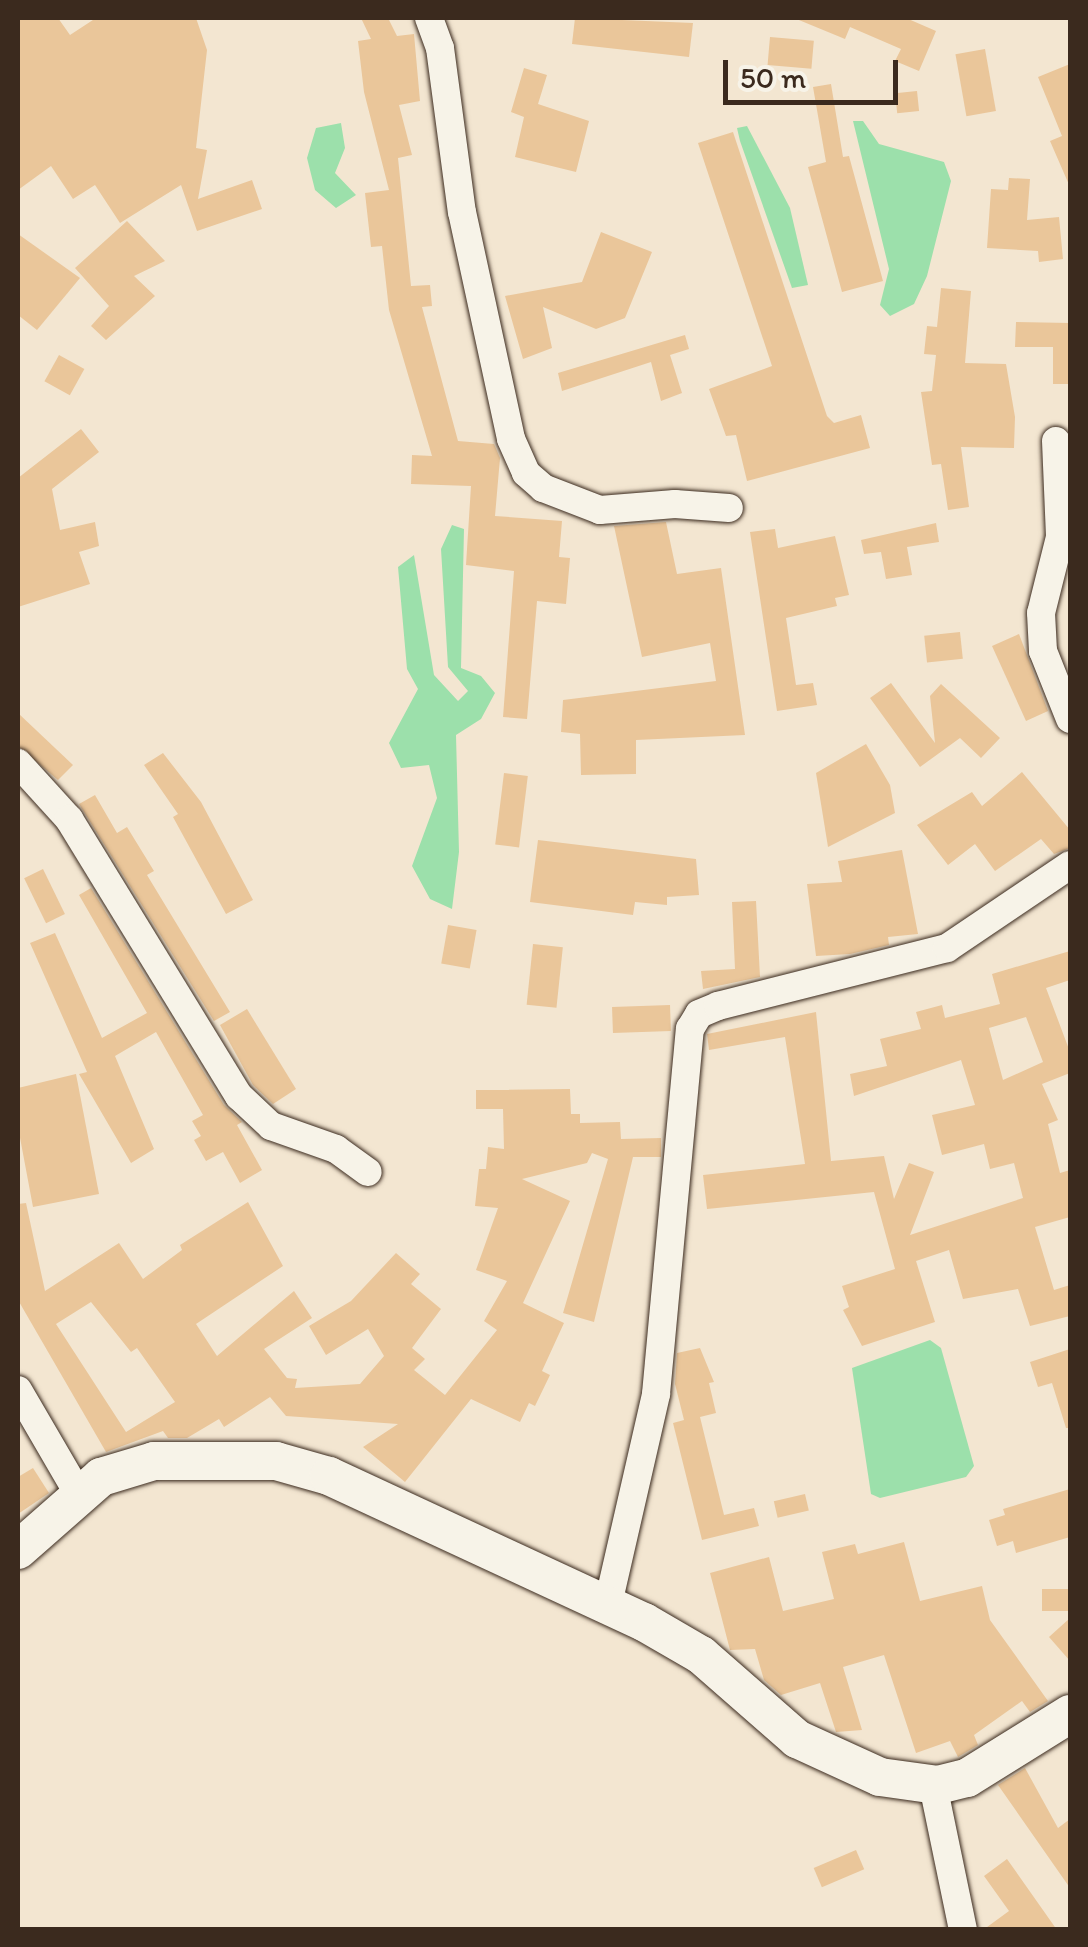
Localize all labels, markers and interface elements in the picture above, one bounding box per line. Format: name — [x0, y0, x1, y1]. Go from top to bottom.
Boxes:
scale bar — [728, 40, 903, 102]
text: 50 m — [740, 59, 806, 96]

